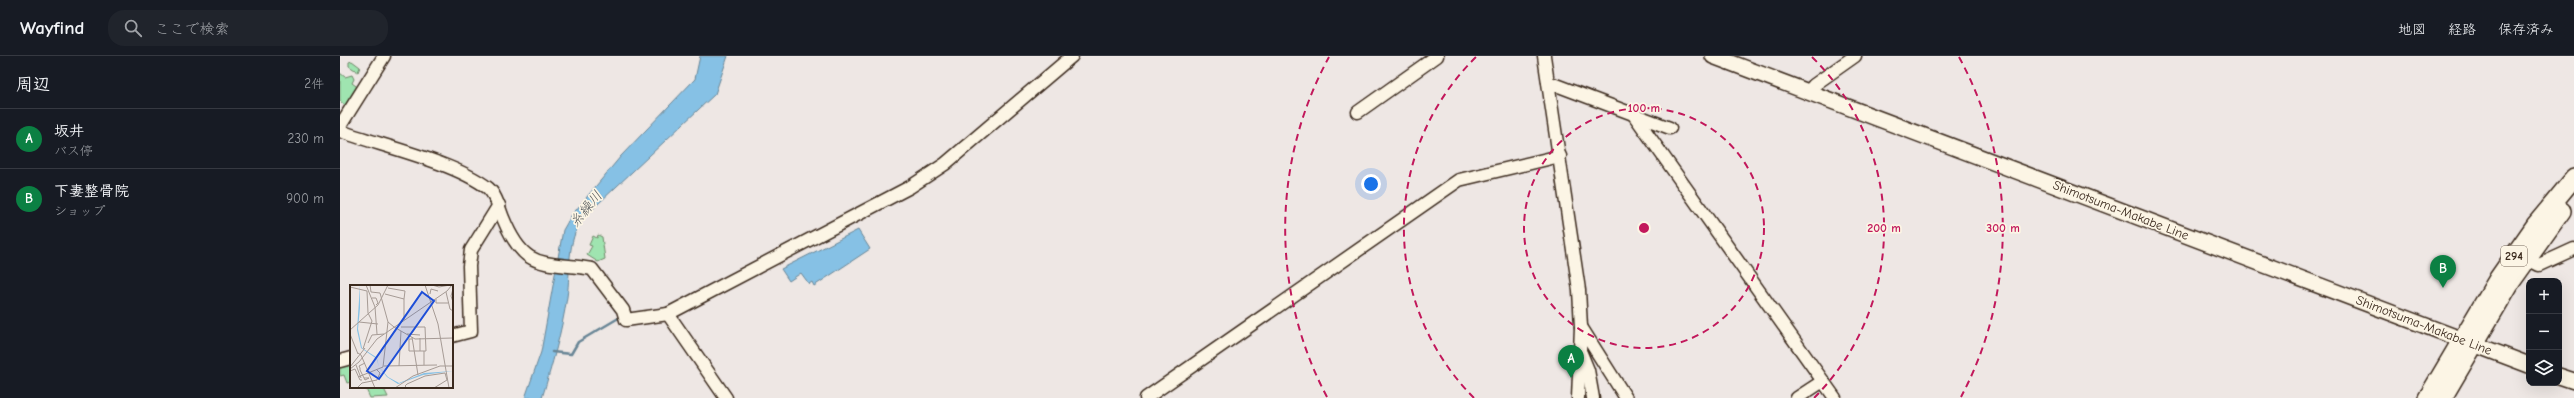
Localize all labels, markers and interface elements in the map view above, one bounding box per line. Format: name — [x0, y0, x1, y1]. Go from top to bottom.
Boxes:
search box — [108, 10, 388, 46]
text: Wayfind — [20, 17, 84, 39]
icon: search — [122, 17, 144, 39]
text: ここで検索 — [154, 20, 229, 38]
text: 地図 — [2398, 21, 2426, 38]
text: 経路 — [2448, 21, 2476, 38]
text: 保存済み — [2498, 21, 2554, 38]
text: 周辺 — [16, 75, 50, 94]
text: 2件 — [304, 76, 324, 91]
text: 100 m — [1628, 101, 1660, 115]
text: 坂井 — [54, 122, 84, 140]
text: A — [25, 131, 33, 146]
text: 230 m — [288, 131, 324, 146]
text: バス停 — [54, 143, 93, 158]
your location — [1361, 174, 1381, 194]
street label: Shimotsuma-Makabe Line — [2051, 177, 2192, 243]
text: 下妻整骨院 — [54, 182, 129, 200]
water label: 糸繰川 — [566, 187, 606, 231]
text: B — [25, 191, 33, 206]
text: 900 m — [286, 191, 324, 206]
text: ショップ — [54, 203, 105, 218]
centre of rings — [1637, 221, 1651, 235]
text: 200 m — [1867, 221, 1901, 235]
text: 300 m — [1986, 221, 2020, 235]
road number: 294 — [2501, 246, 2527, 266]
pin: B — [2430, 255, 2456, 288]
map controls — [2526, 278, 2562, 386]
button: + — [2526, 278, 2562, 314]
inset map — [350, 285, 453, 388]
street label: Shimotsuma-Makabe Line — [2354, 292, 2495, 358]
button: − — [2526, 314, 2562, 350]
pin: A — [1558, 345, 1584, 378]
button: layers — [2526, 350, 2562, 386]

